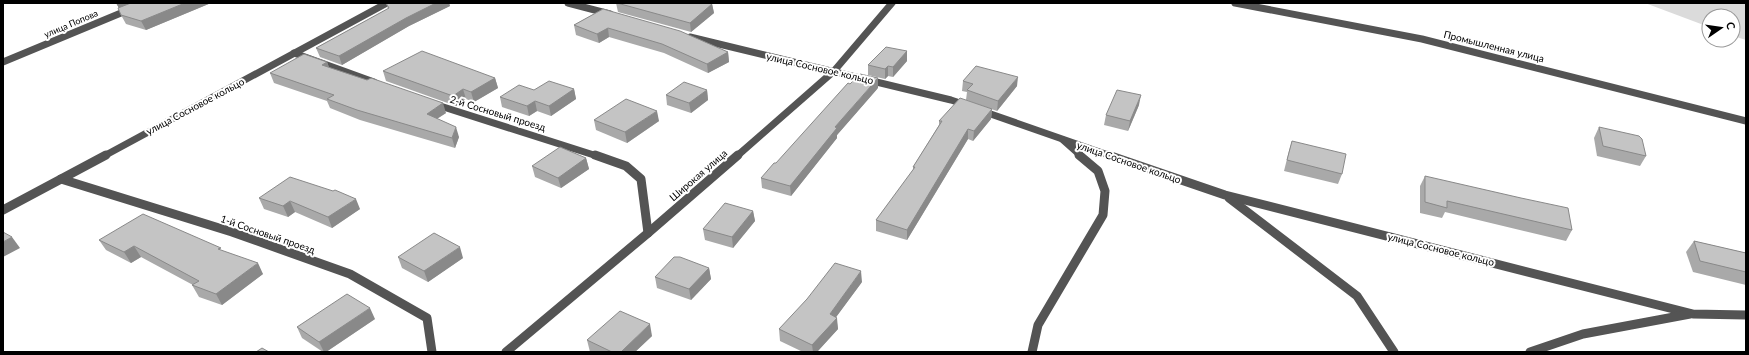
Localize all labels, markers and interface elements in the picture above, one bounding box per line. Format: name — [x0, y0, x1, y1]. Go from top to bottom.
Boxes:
street label: улица Попова — [42, 7, 99, 40]
north arrow — [1701, 8, 1741, 48]
text: С — [1724, 21, 1739, 31]
street label: Промышленная улица — [1442, 28, 1546, 64]
street label: улица Сосновое кольцо — [765, 50, 875, 86]
street label: улица Сосновое кольцо — [144, 75, 246, 137]
street label: 2-й Сосновый проезд — [449, 93, 547, 133]
street label: улица Сосновое кольцо — [1075, 139, 1183, 186]
street label: Широкая улица — [667, 147, 729, 203]
street label: 1-й Сосновый проезд — [219, 212, 317, 256]
street label: улица Сосновое кольцо — [1386, 230, 1496, 268]

